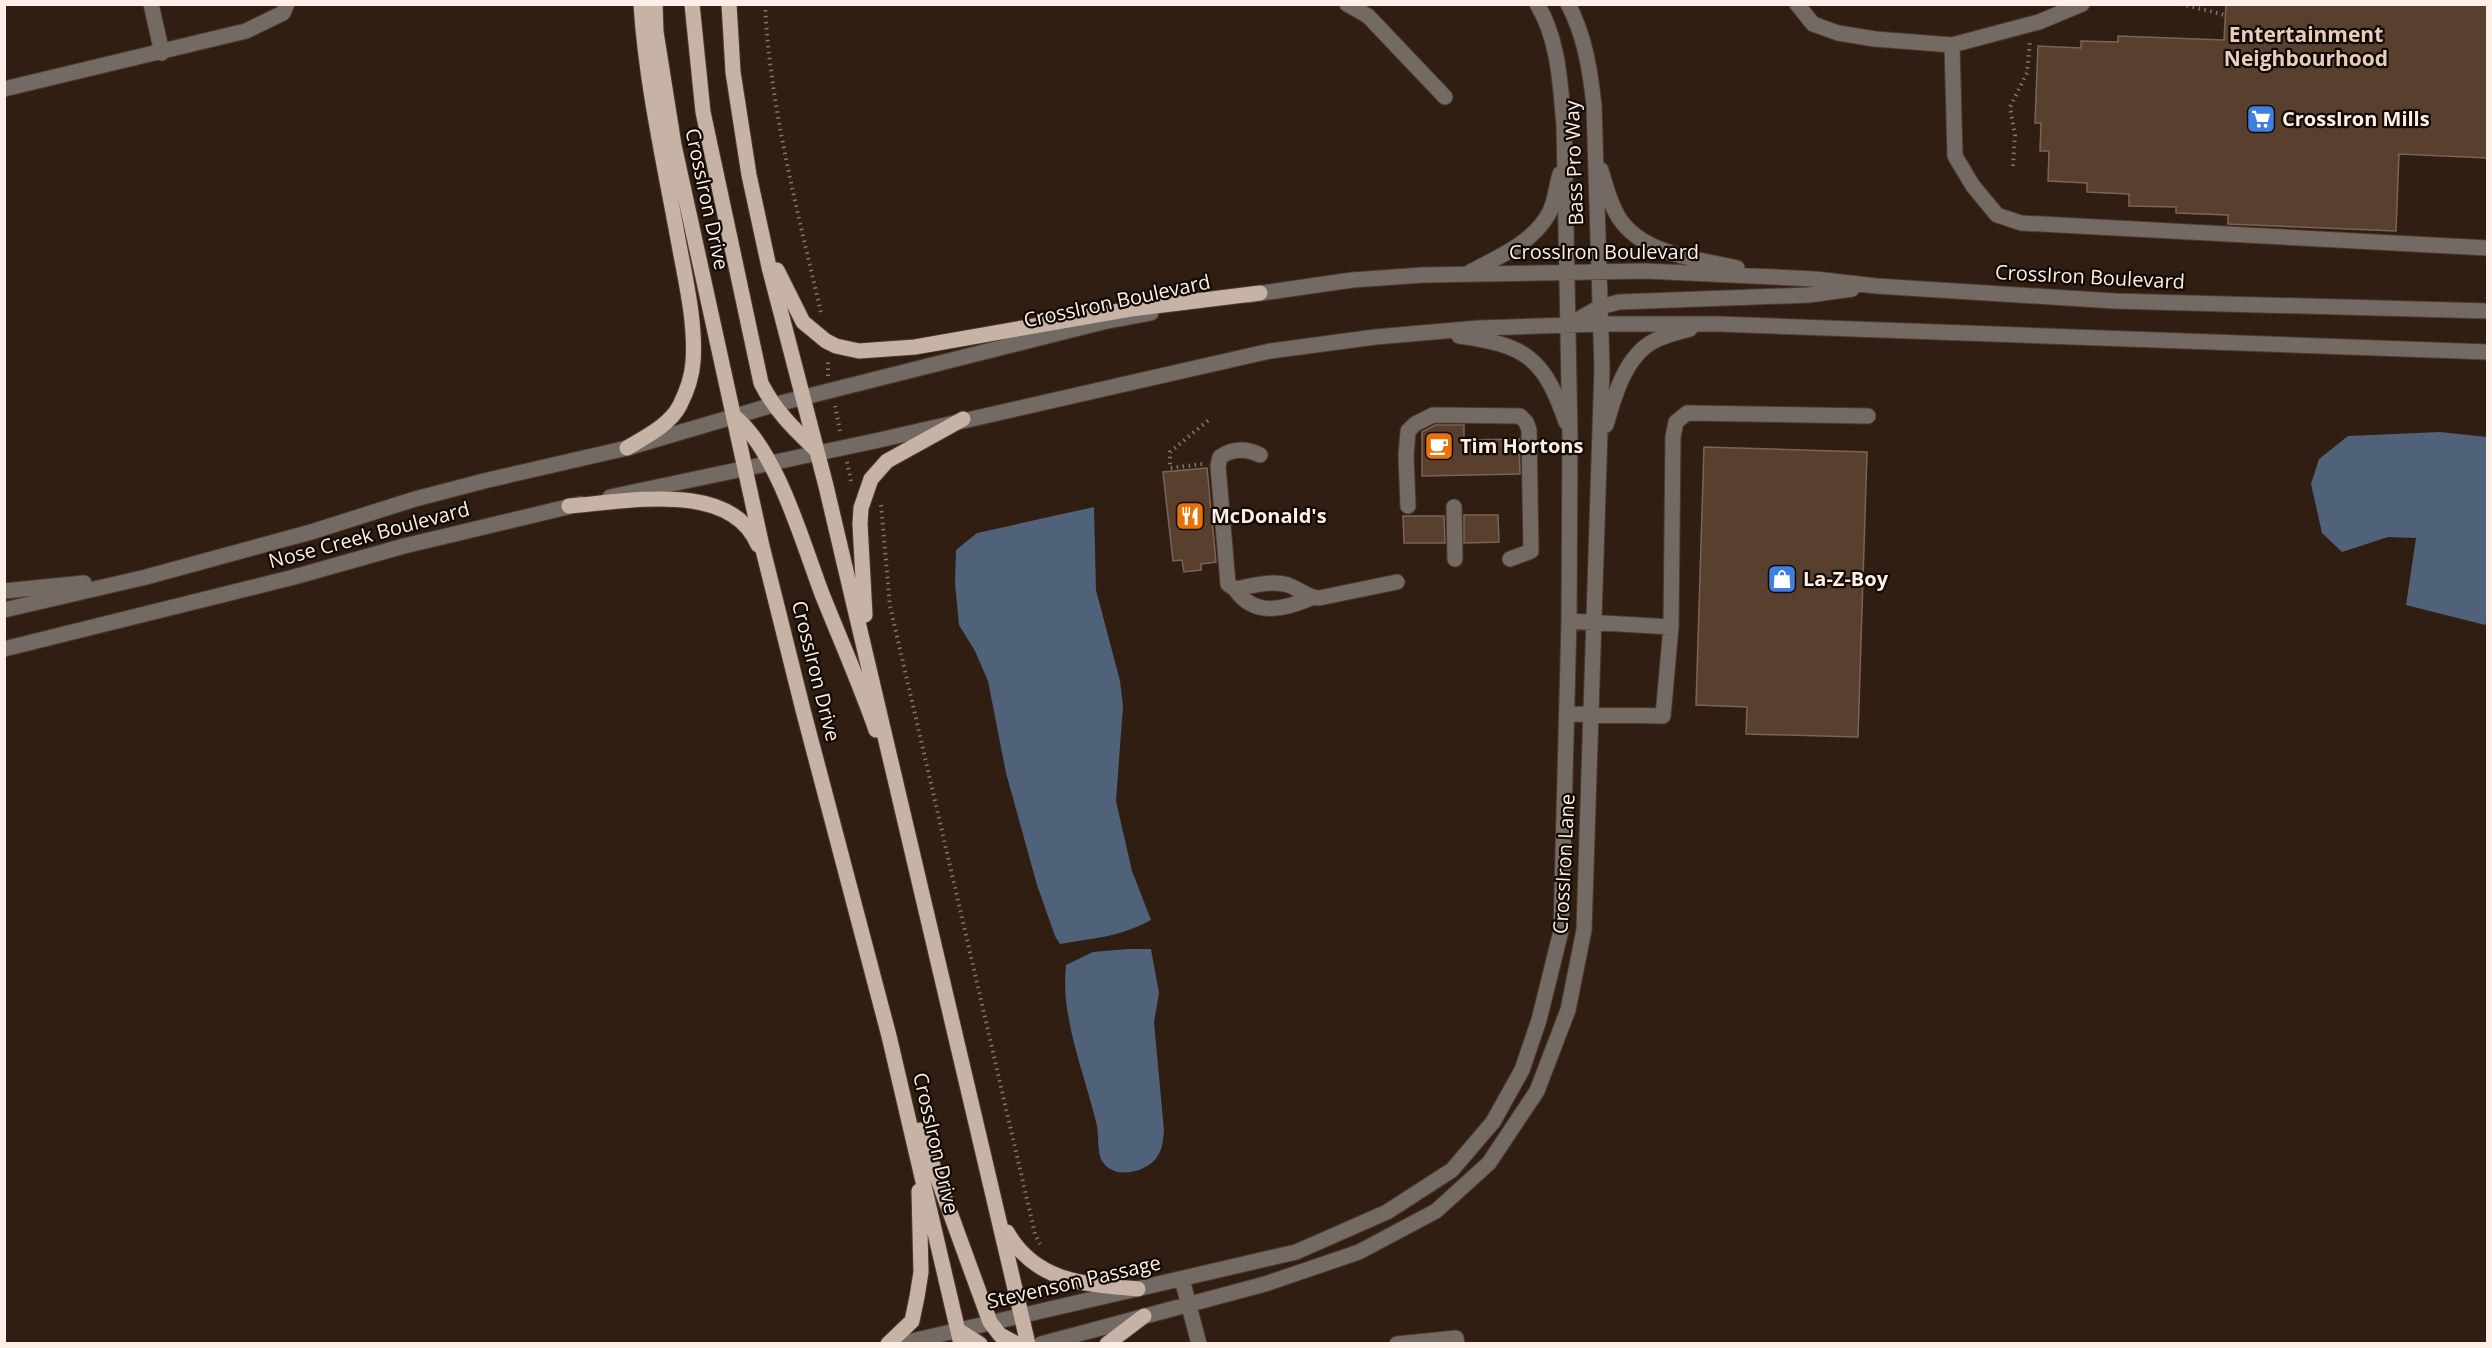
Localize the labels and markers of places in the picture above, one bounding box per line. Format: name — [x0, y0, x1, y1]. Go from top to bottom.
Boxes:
supermarket icon: CrossIron Mills — [2245, 103, 2277, 135]
place label: CrossIron Mills — [2282, 105, 2430, 132]
cafe icon: Tim Hortons — [1423, 430, 1455, 462]
place label: Tim Hortons — [1460, 432, 1583, 459]
restaurant icon: McDonald's — [1174, 500, 1206, 532]
place label: McDonald's — [1211, 502, 1327, 529]
shop icon: La-Z-Boy — [1766, 563, 1798, 595]
place label: La-Z-Boy — [1803, 565, 1889, 592]

